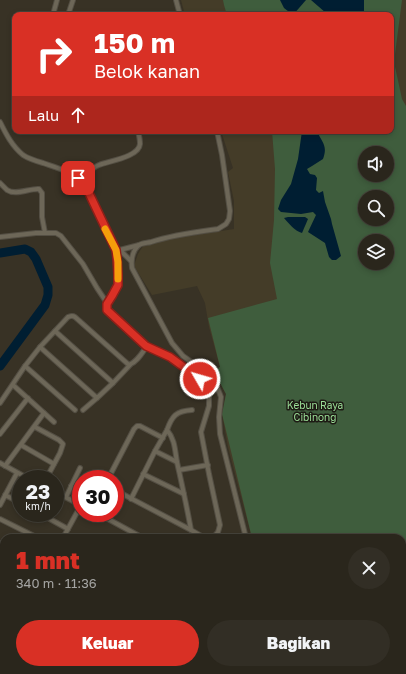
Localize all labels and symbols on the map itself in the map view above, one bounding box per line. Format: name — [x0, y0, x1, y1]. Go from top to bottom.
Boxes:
pin — [61, 161, 95, 195]
position arrow — [179, 358, 221, 400]
park label: Kebun Raya Cibinong — [287, 399, 343, 423]
speed limit sign: 30 — [72, 470, 124, 522]

